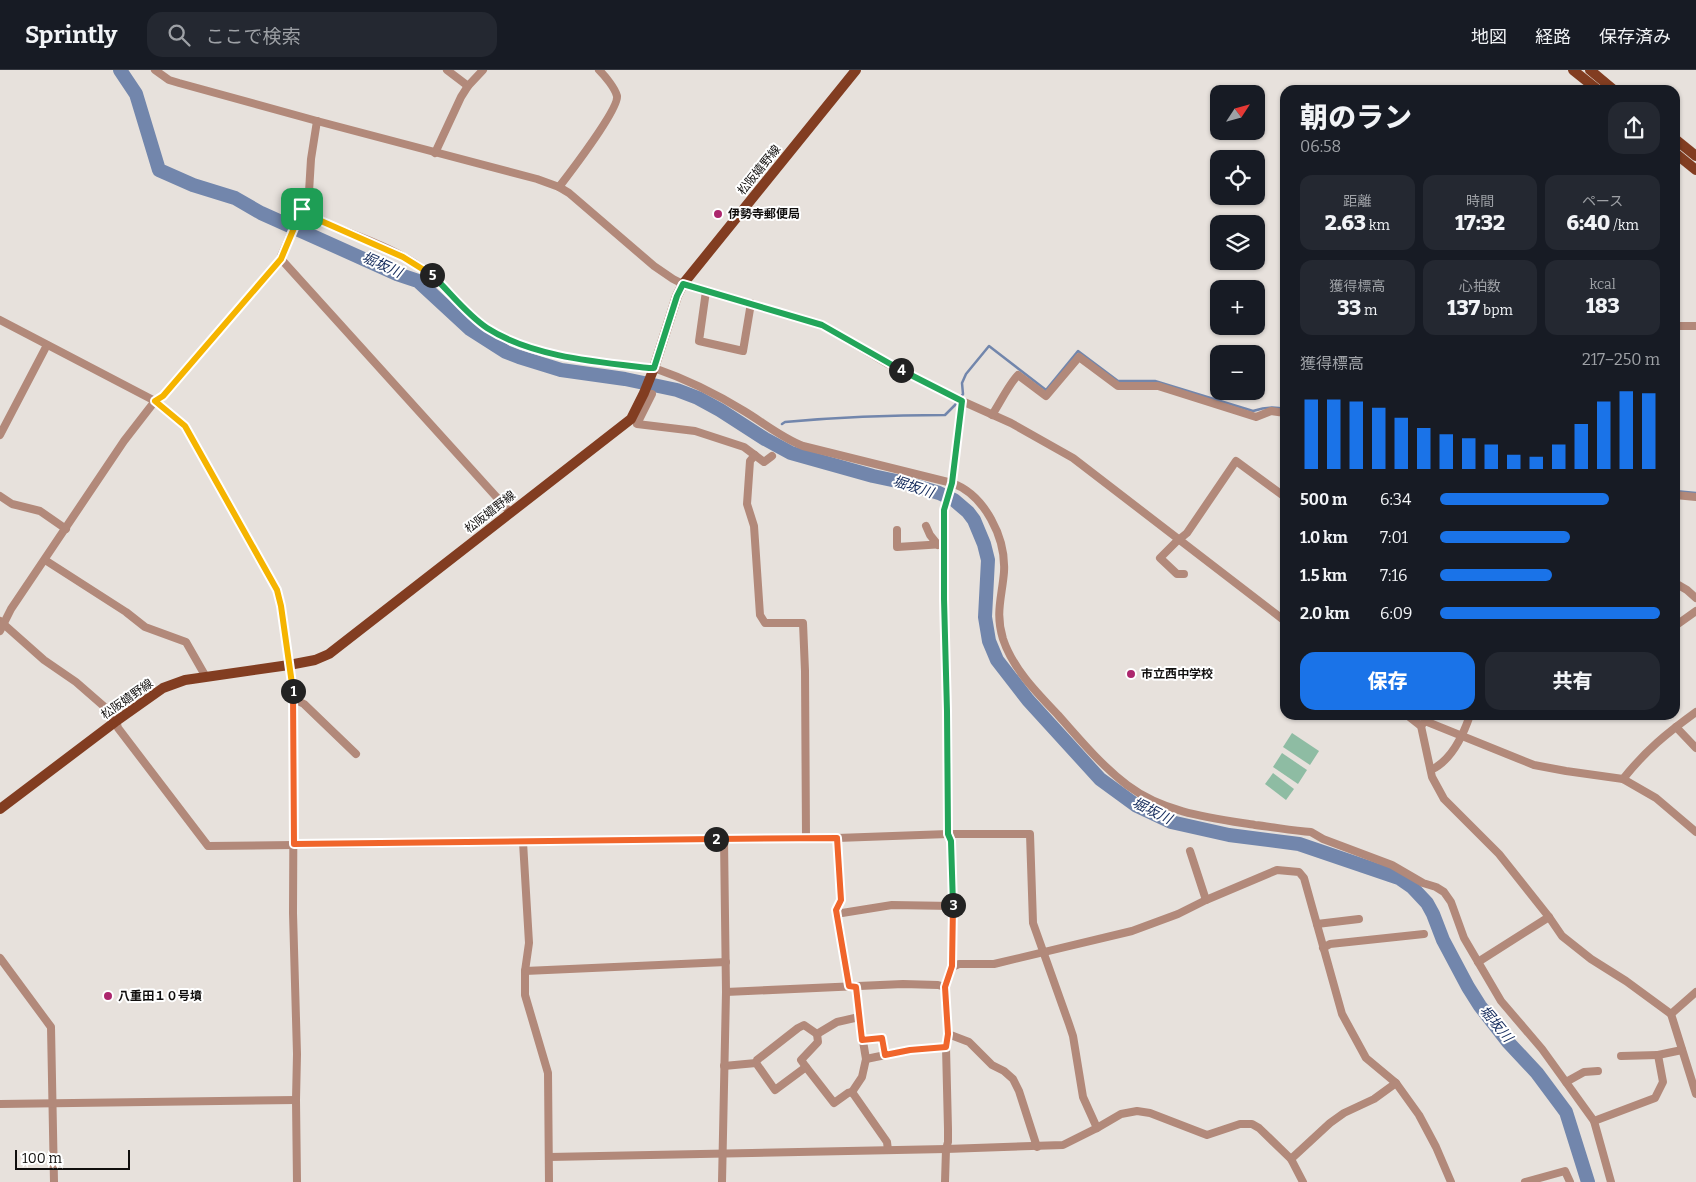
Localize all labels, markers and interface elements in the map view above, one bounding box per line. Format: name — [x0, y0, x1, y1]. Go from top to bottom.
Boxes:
search box — [147, 12, 497, 57]
text: Sprintly — [25, 21, 117, 49]
icon: search — [165, 21, 193, 49]
text: ここで検索 — [205, 25, 300, 48]
text: 地図 — [1471, 26, 1507, 48]
text: 経路 — [1535, 26, 1571, 48]
text: 保存済み — [1599, 26, 1671, 48]
north arrow — [1210, 85, 1265, 140]
map controls — [1210, 85, 1265, 400]
text: 朝のラン — [1300, 101, 1412, 134]
button: share — [1608, 102, 1660, 154]
text: 06:58 — [1300, 137, 1341, 156]
street label: 松阪嬉野線 — [735, 142, 783, 198]
button: locate — [1210, 150, 1265, 205]
pin — [281, 188, 323, 230]
text: 距離 — [1343, 193, 1371, 210]
text: 時間 — [1466, 193, 1494, 210]
text: ペース — [1582, 193, 1623, 210]
icon: arrive — [288, 195, 316, 223]
place label: 伊勢寺郵便局 — [728, 207, 800, 221]
marker: 伊勢寺郵便局 — [712, 208, 724, 220]
text: 2.63 — [1325, 210, 1366, 236]
text: 17:32 — [1455, 210, 1505, 236]
text: 6:40 — [1566, 210, 1610, 236]
button: layers — [1210, 215, 1265, 270]
text: km — [1366, 217, 1390, 234]
text: /km — [1610, 217, 1639, 234]
water label: 堀坂川 — [359, 249, 406, 282]
pin: 5 — [420, 262, 444, 288]
text: 5 — [429, 267, 436, 284]
text: kcal — [1590, 276, 1616, 293]
text: 獲得標高 — [1329, 278, 1385, 295]
text: 心拍数 — [1459, 278, 1501, 295]
button: + — [1210, 280, 1265, 335]
text: 183 — [1586, 293, 1620, 319]
text: 33 — [1337, 295, 1361, 321]
text: 137 — [1447, 295, 1480, 321]
text: m — [1361, 302, 1377, 319]
text: bpm — [1480, 302, 1513, 319]
button: − — [1210, 345, 1265, 400]
text: 217–250 m — [1582, 350, 1660, 369]
text: 獲得標高 — [1300, 354, 1364, 373]
pin: 4 — [888, 358, 914, 382]
text: 4 — [897, 362, 906, 379]
water label: 堀坂川 — [890, 472, 938, 502]
street label: 松阪嬉野線 — [462, 488, 518, 536]
text: 500 m — [1300, 490, 1347, 509]
text: 6:34 — [1380, 490, 1411, 509]
text: 1.0 km — [1300, 528, 1348, 547]
text: 7:01 — [1380, 528, 1408, 547]
text: 1.5 km — [1300, 566, 1347, 585]
text: 7:16 — [1380, 566, 1407, 585]
text: 2.0 km — [1300, 604, 1350, 623]
text: 6:09 — [1380, 604, 1412, 623]
button: 保存 — [1300, 652, 1475, 710]
button: 共有 — [1485, 652, 1660, 710]
place label: 市立西中学校 — [1141, 667, 1213, 681]
marker: 市立西中学校 — [1125, 668, 1137, 680]
street label: 松阪嬉野線 — [98, 676, 156, 722]
pin: 1 — [280, 678, 306, 704]
text: 1 — [290, 683, 297, 700]
water label: 堀坂川 — [1129, 794, 1176, 829]
pin: 2 — [704, 826, 728, 852]
text: 2 — [713, 831, 720, 848]
pin: 3 — [940, 892, 966, 918]
text: 3 — [949, 897, 958, 914]
place label: 八重田１０号墳 — [118, 989, 202, 1003]
marker: 八重田１０号墳 — [102, 990, 114, 1002]
water label: 堀坂川 — [1476, 1002, 1517, 1047]
scale bar — [15, 1147, 130, 1170]
text: 100 m — [22, 1150, 62, 1167]

